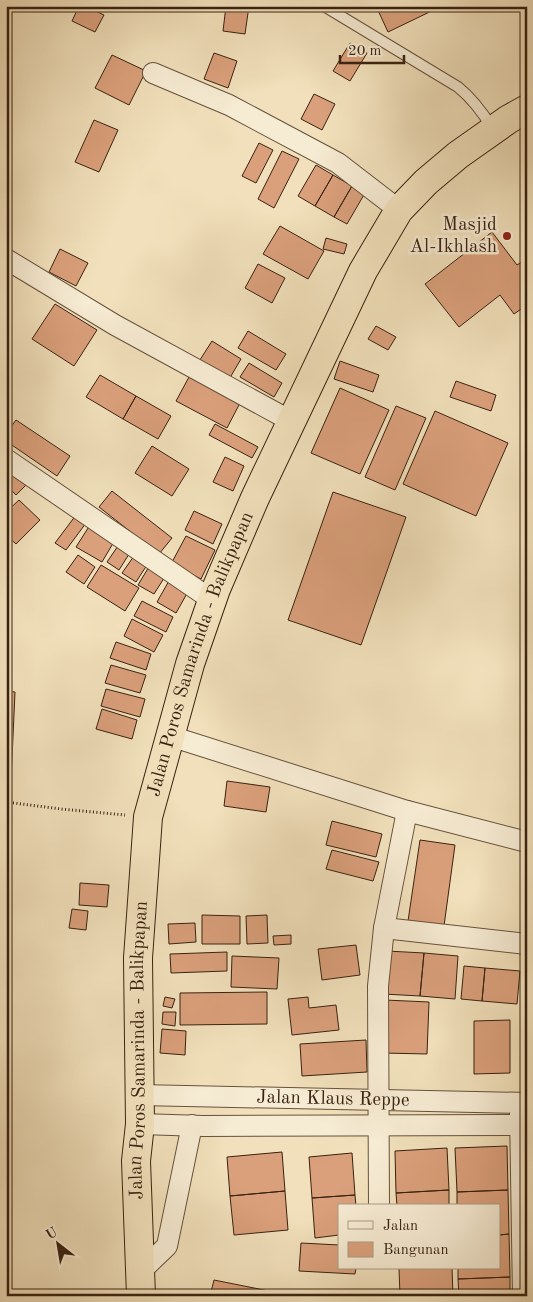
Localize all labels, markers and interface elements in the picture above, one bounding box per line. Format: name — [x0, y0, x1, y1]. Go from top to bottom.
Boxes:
scale bar — [340, 32, 404, 64]
text: 20 m — [348, 44, 382, 59]
place label: Masjid Al-Ikhlash — [410, 216, 497, 257]
marker: Masjid Al-Ikhlash — [501, 230, 513, 242]
street label: Jalan Poros Samarinda - Balikpapan — [145, 509, 257, 799]
street label: Jalan Poros Samarinda - Balikpapan — [126, 900, 152, 1200]
street label: Jalan Klaus Reppe — [256, 1088, 410, 1110]
legend — [338, 1204, 500, 1270]
text: Jalan — [383, 1219, 418, 1234]
north arrow — [32, 1220, 82, 1270]
text: U — [43, 1225, 60, 1243]
text: Bangunan — [383, 1243, 449, 1258]

